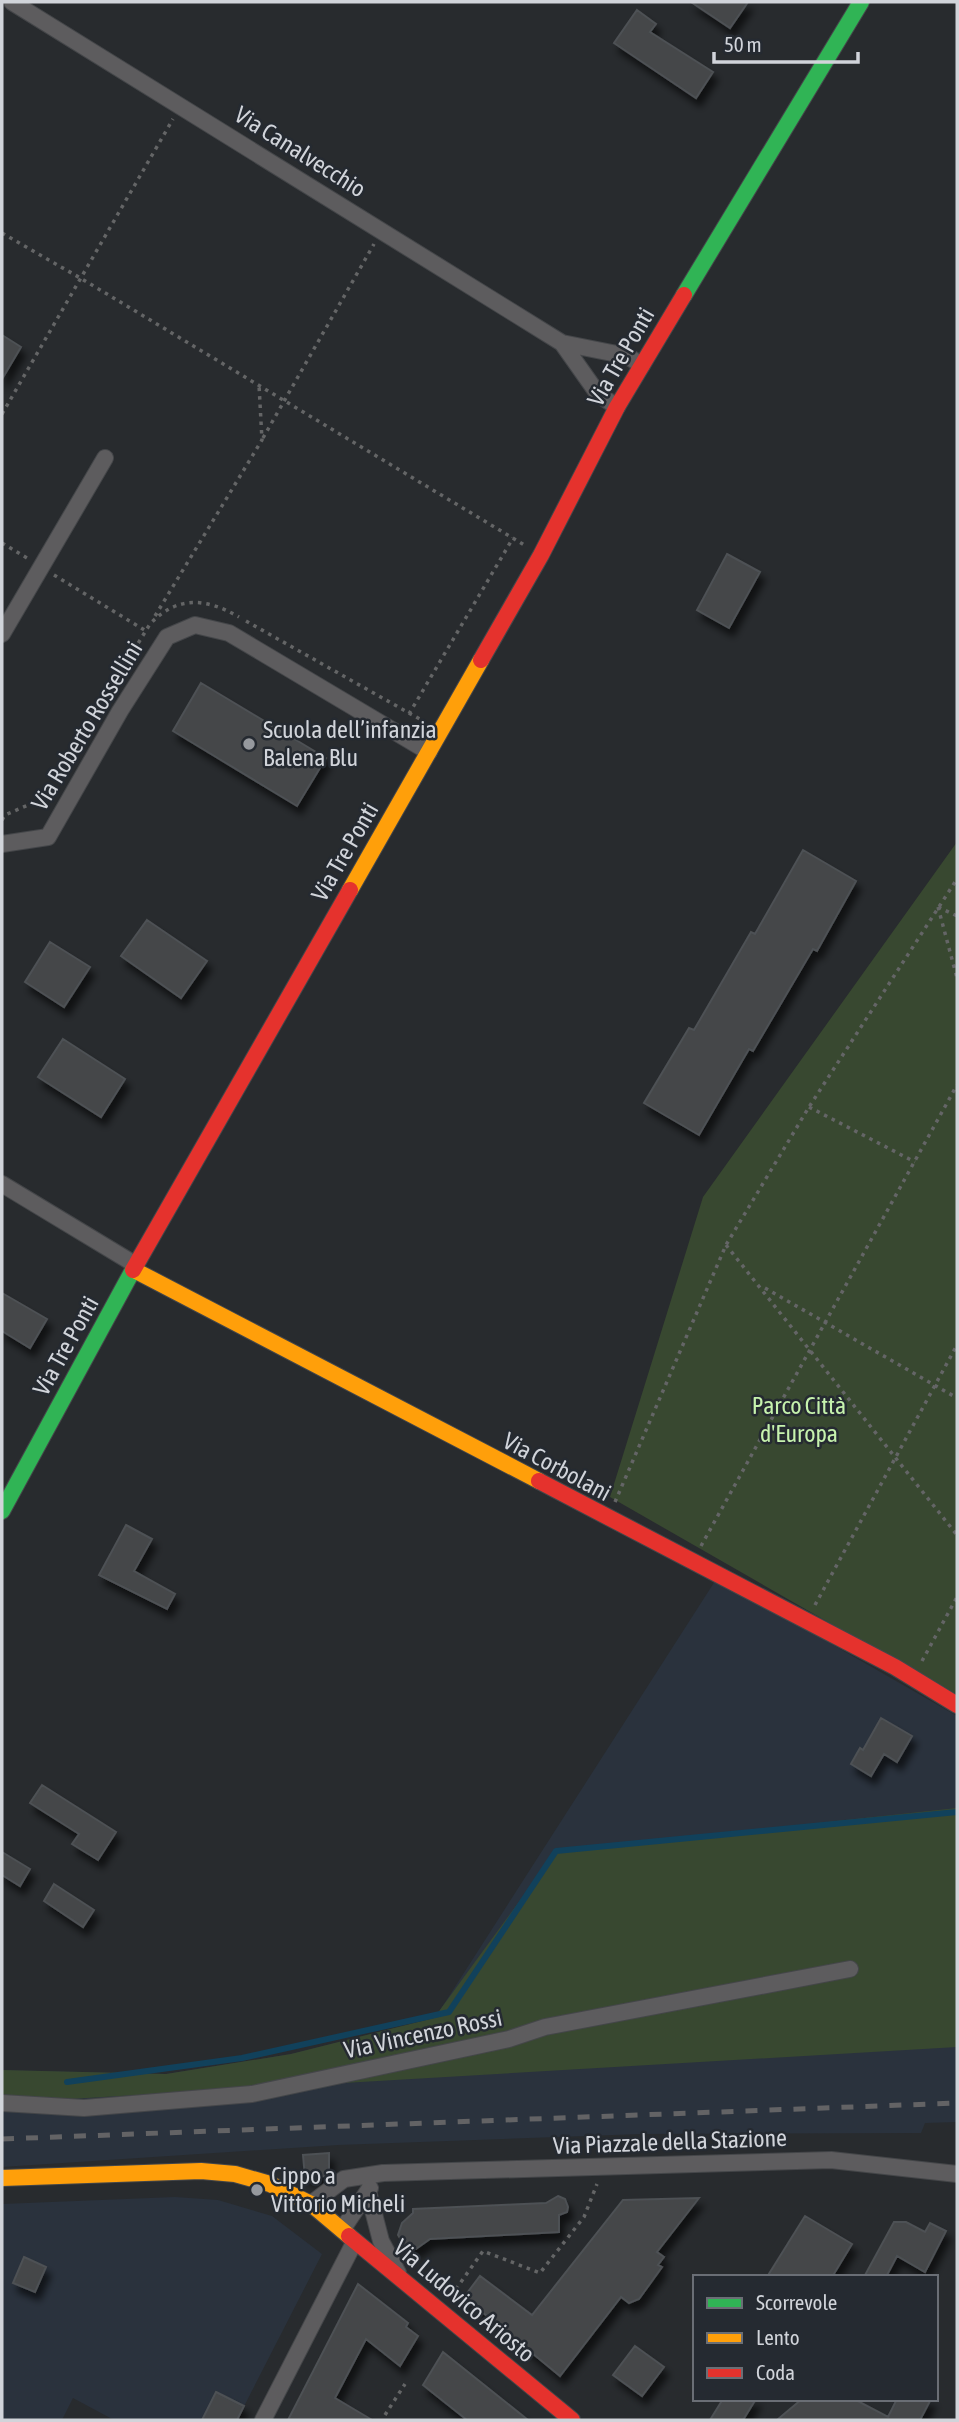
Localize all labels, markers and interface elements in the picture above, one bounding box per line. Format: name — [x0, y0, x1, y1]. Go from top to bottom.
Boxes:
scale bar — [714, 21, 858, 65]
text: 50 m — [724, 32, 762, 56]
street label: Via Canalvecchio — [230, 101, 371, 203]
street label: Via Tre Ponti — [582, 303, 660, 411]
street label: Via Roberto Rossellini — [26, 637, 148, 815]
place label: Scuola dell’infanzia Balena Blu — [263, 716, 437, 771]
marker: Scuola dell’infanzia Balena Blu — [241, 736, 257, 752]
street label: Via Tre Ponti — [306, 798, 384, 906]
street label: Via Tre Ponti — [27, 1292, 104, 1400]
park label: Parco Città d'Europa — [752, 1392, 846, 1447]
street label: Via Corbolani — [499, 1427, 616, 1506]
street label: Via Vincenzo Rossi — [341, 2004, 504, 2063]
street label: Via Piazzale della Stazione — [553, 2124, 787, 2159]
place label: Cippo a Vittorio Micheli — [271, 2162, 405, 2217]
marker: Cippo a Vittorio Micheli — [249, 2182, 265, 2198]
street label: Via Ludovico Ariosto — [388, 2234, 540, 2368]
legend — [693, 2275, 938, 2401]
text: Scorrevole — [756, 2290, 837, 2314]
text: Lento — [756, 2325, 800, 2349]
text: Coda — [756, 2360, 795, 2384]

